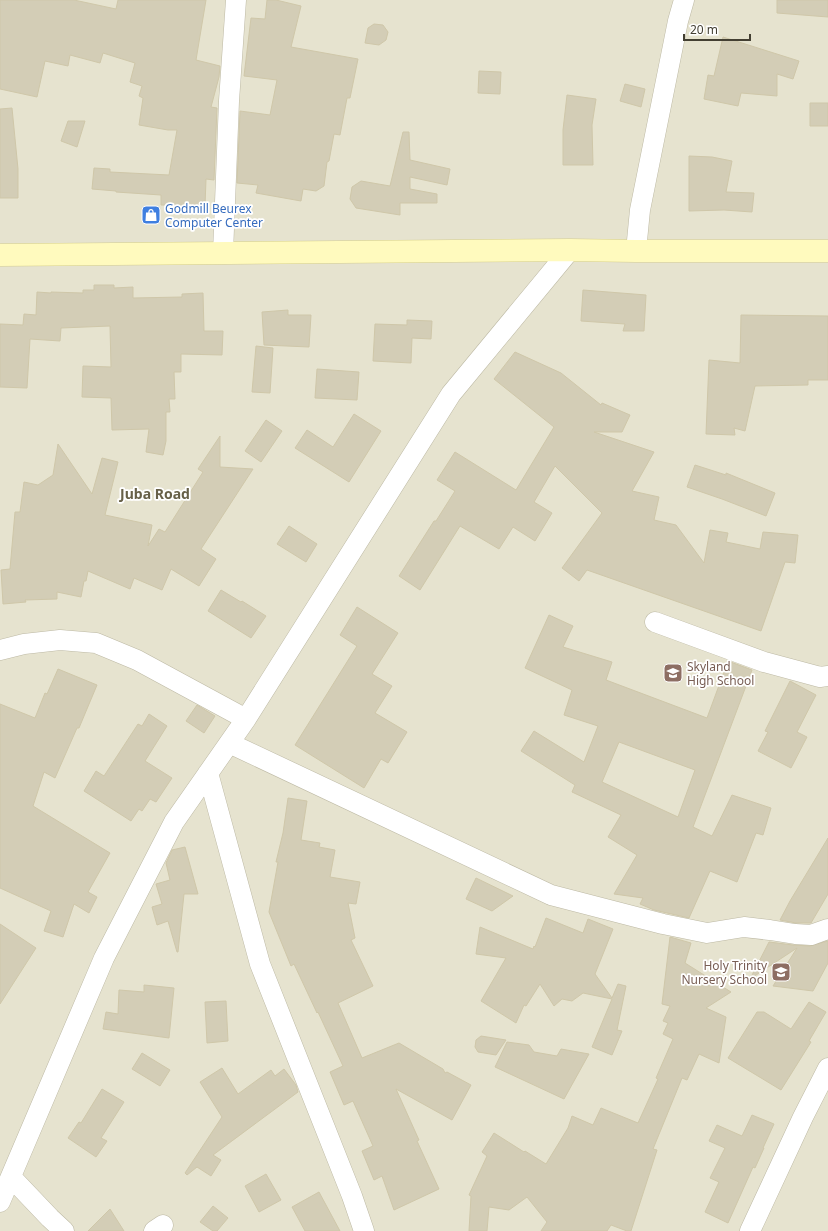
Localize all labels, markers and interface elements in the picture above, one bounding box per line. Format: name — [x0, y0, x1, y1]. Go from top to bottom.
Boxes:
scale bar — [684, 16, 750, 42]
text: 20 m — [690, 21, 718, 38]
place label: Godmill Beurex Computer Center — [165, 200, 263, 231]
shop icon: Godmill Beurex Computer Center — [140, 204, 162, 226]
district label: Juba Road — [118, 484, 190, 503]
place label: Skyland High School — [687, 658, 754, 689]
school or university icon: Skyland High School — [662, 662, 684, 684]
place label: Holy Trinity Nursery School — [681, 957, 768, 988]
school or university icon: Holy Trinity Nursery School — [770, 961, 792, 983]

